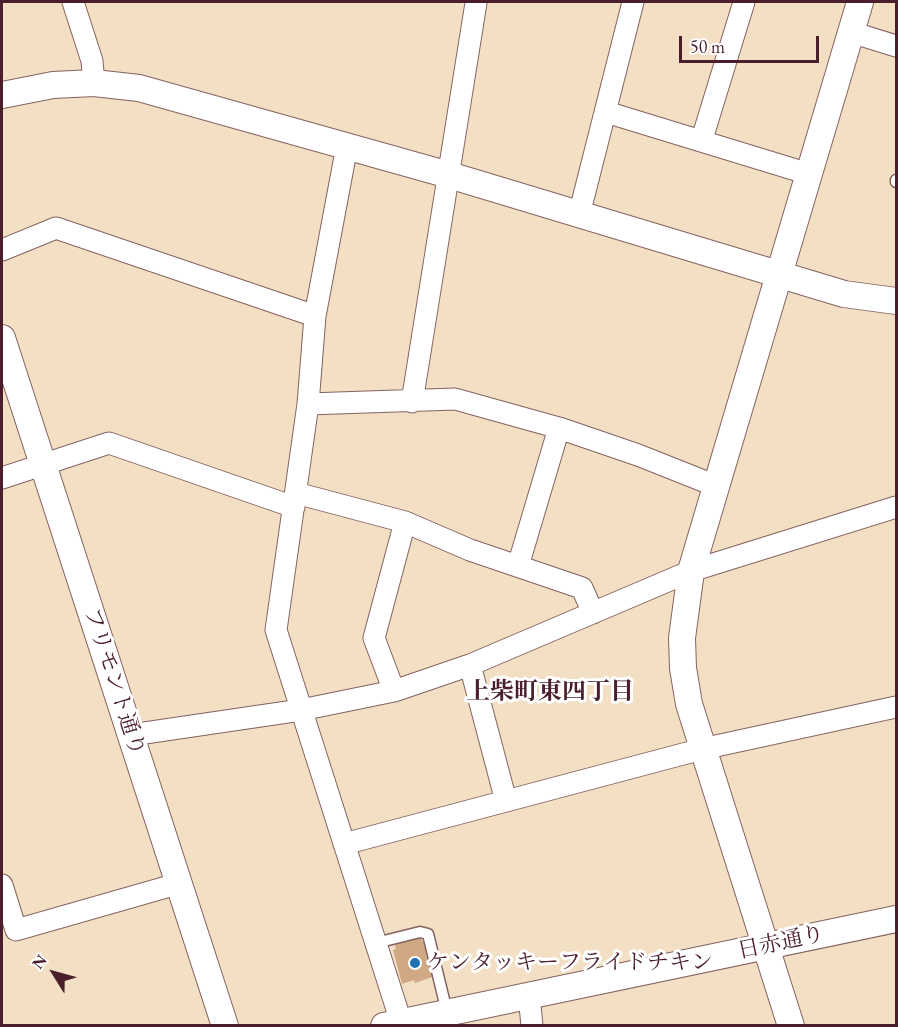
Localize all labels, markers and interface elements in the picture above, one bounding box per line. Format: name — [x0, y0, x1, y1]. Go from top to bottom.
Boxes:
scale bar — [682, 24, 822, 62]
text: 50 m — [690, 35, 725, 58]
street label: フリモント通り — [78, 605, 150, 759]
district label: 上柴町東四丁目 — [466, 678, 634, 706]
street label: 日赤通り — [735, 921, 827, 965]
north arrow — [24, 943, 84, 1003]
text: N — [27, 950, 52, 973]
place label: ケンタッキーフライドチキン — [427, 950, 713, 976]
marker: ケンタッキーフライドチキン — [408, 956, 422, 970]

